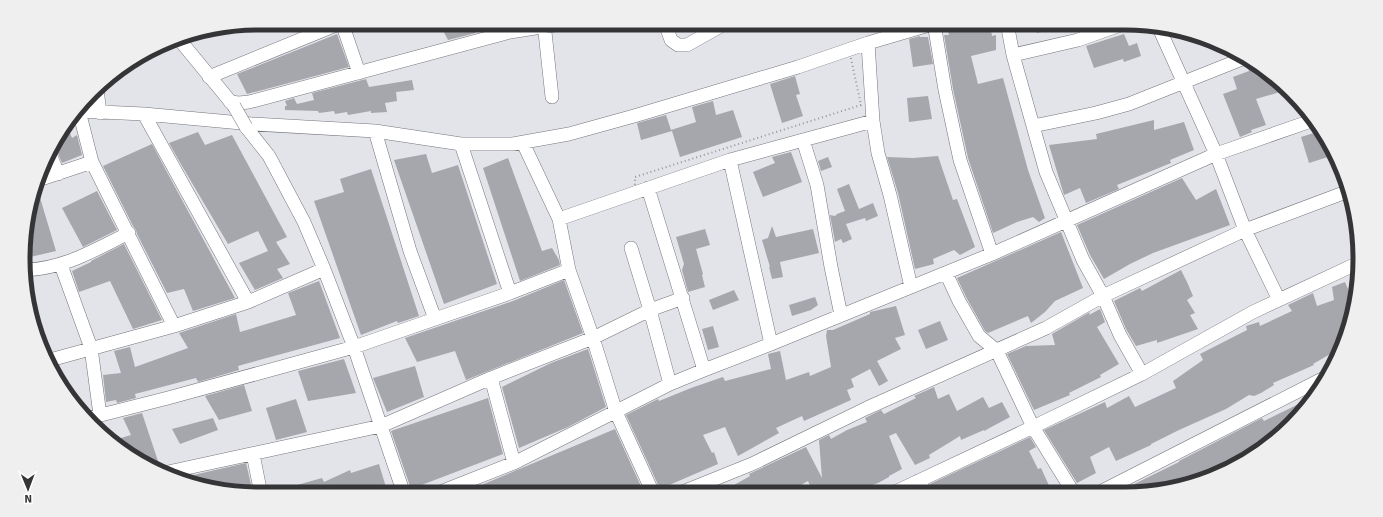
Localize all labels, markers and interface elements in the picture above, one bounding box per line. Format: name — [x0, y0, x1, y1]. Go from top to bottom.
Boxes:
north arrow — [8, 469, 48, 509]
text: N — [24, 492, 32, 505]

